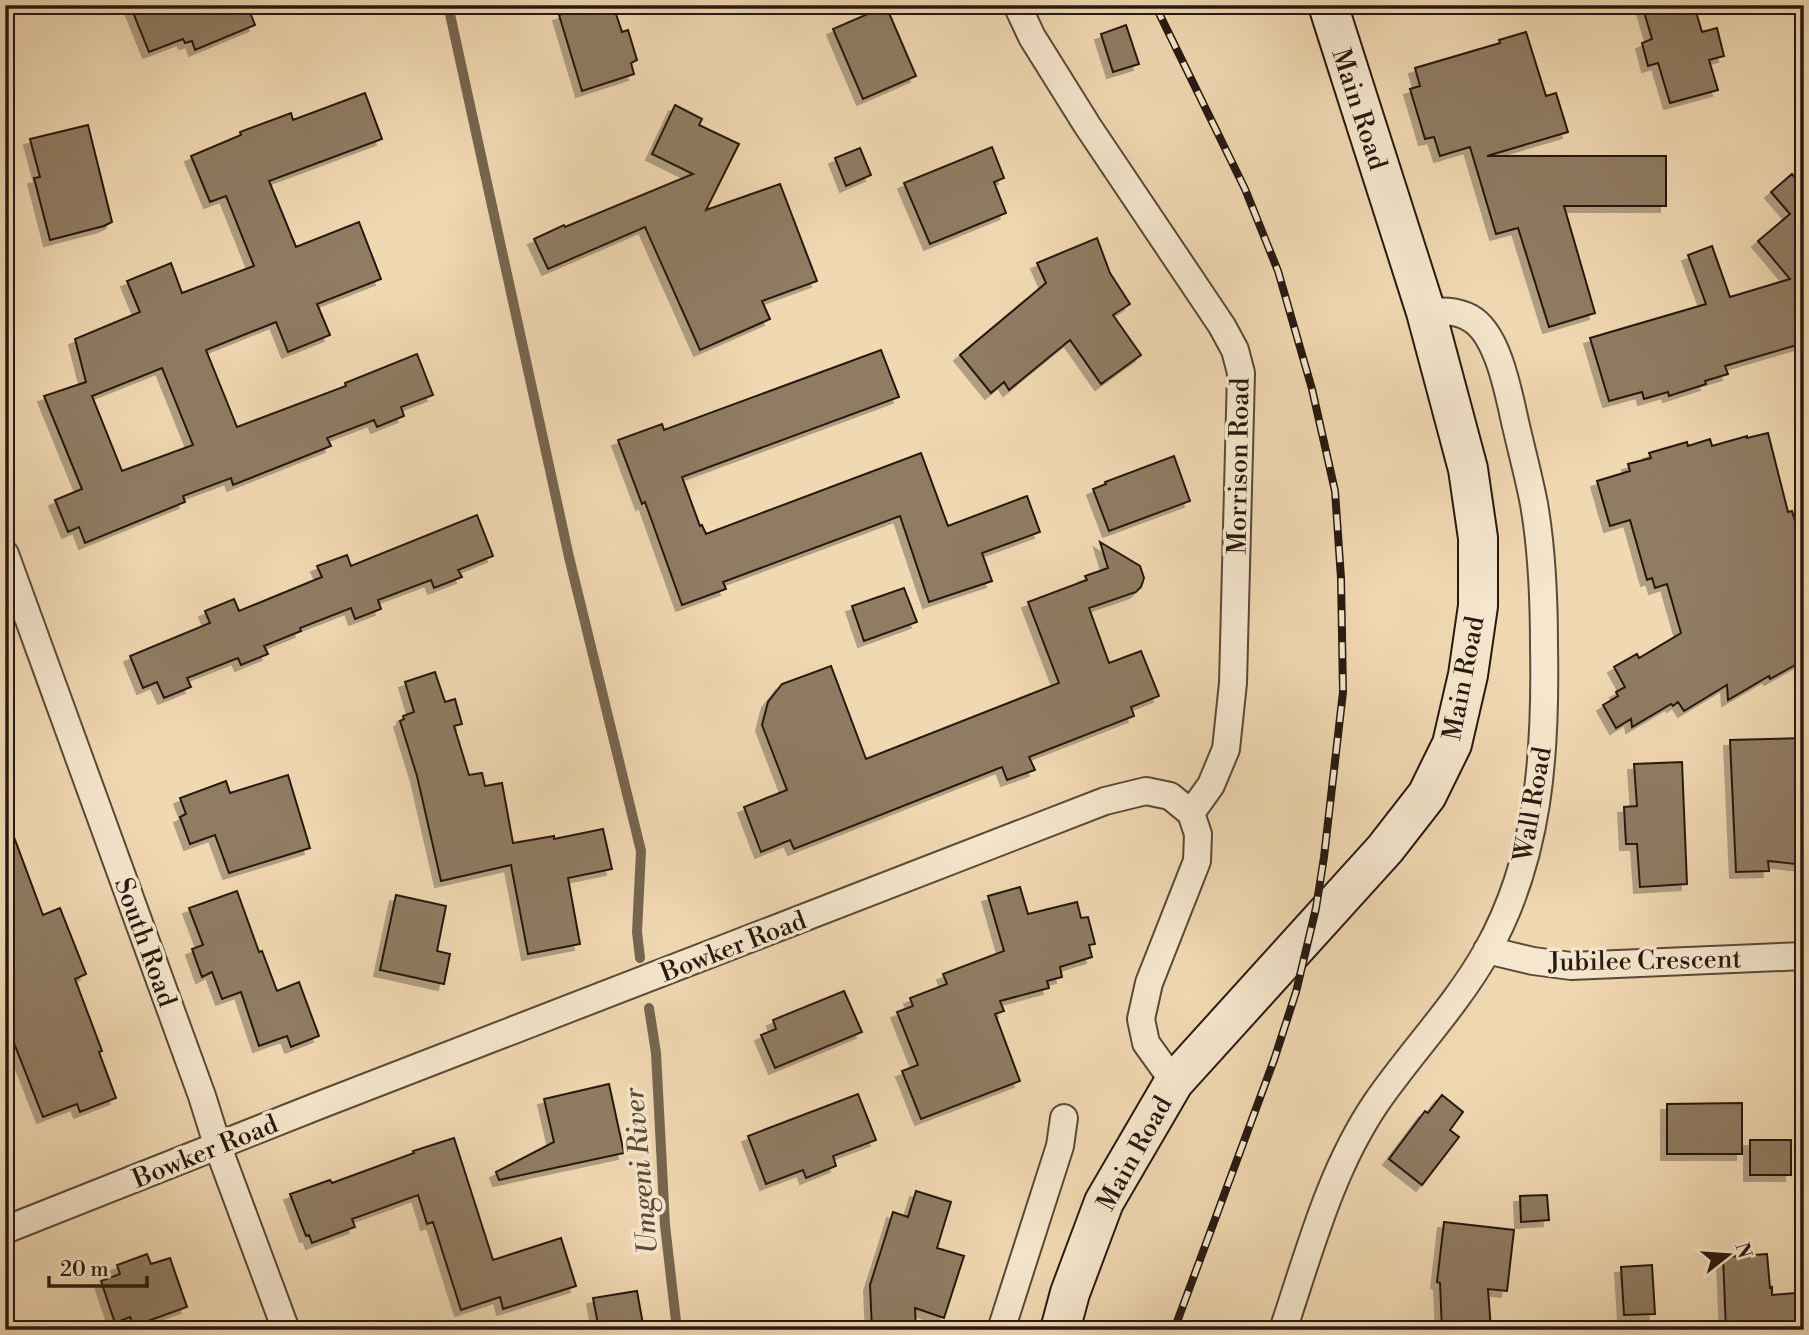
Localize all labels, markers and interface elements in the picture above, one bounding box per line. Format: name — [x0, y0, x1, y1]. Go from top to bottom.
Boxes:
street label: Main Road — [1324, 45, 1394, 174]
street label: Morrison Road — [1221, 377, 1257, 555]
street label: Main Road — [1436, 613, 1492, 743]
street label: Wall Road — [1507, 744, 1559, 865]
street label: South Road — [107, 873, 183, 1011]
street label: Bowker Road — [655, 904, 811, 990]
street label: Jubilee Crescent — [1547, 943, 1742, 979]
water label: Umgeni River — [617, 1085, 666, 1256]
street label: Main Road — [1090, 1090, 1179, 1216]
street label: Bowker Road — [127, 1108, 283, 1196]
north arrow — [1694, 1220, 1764, 1290]
text: N — [1730, 1240, 1757, 1261]
scale bar — [49, 1244, 147, 1288]
text: 20 m — [60, 1257, 109, 1283]

